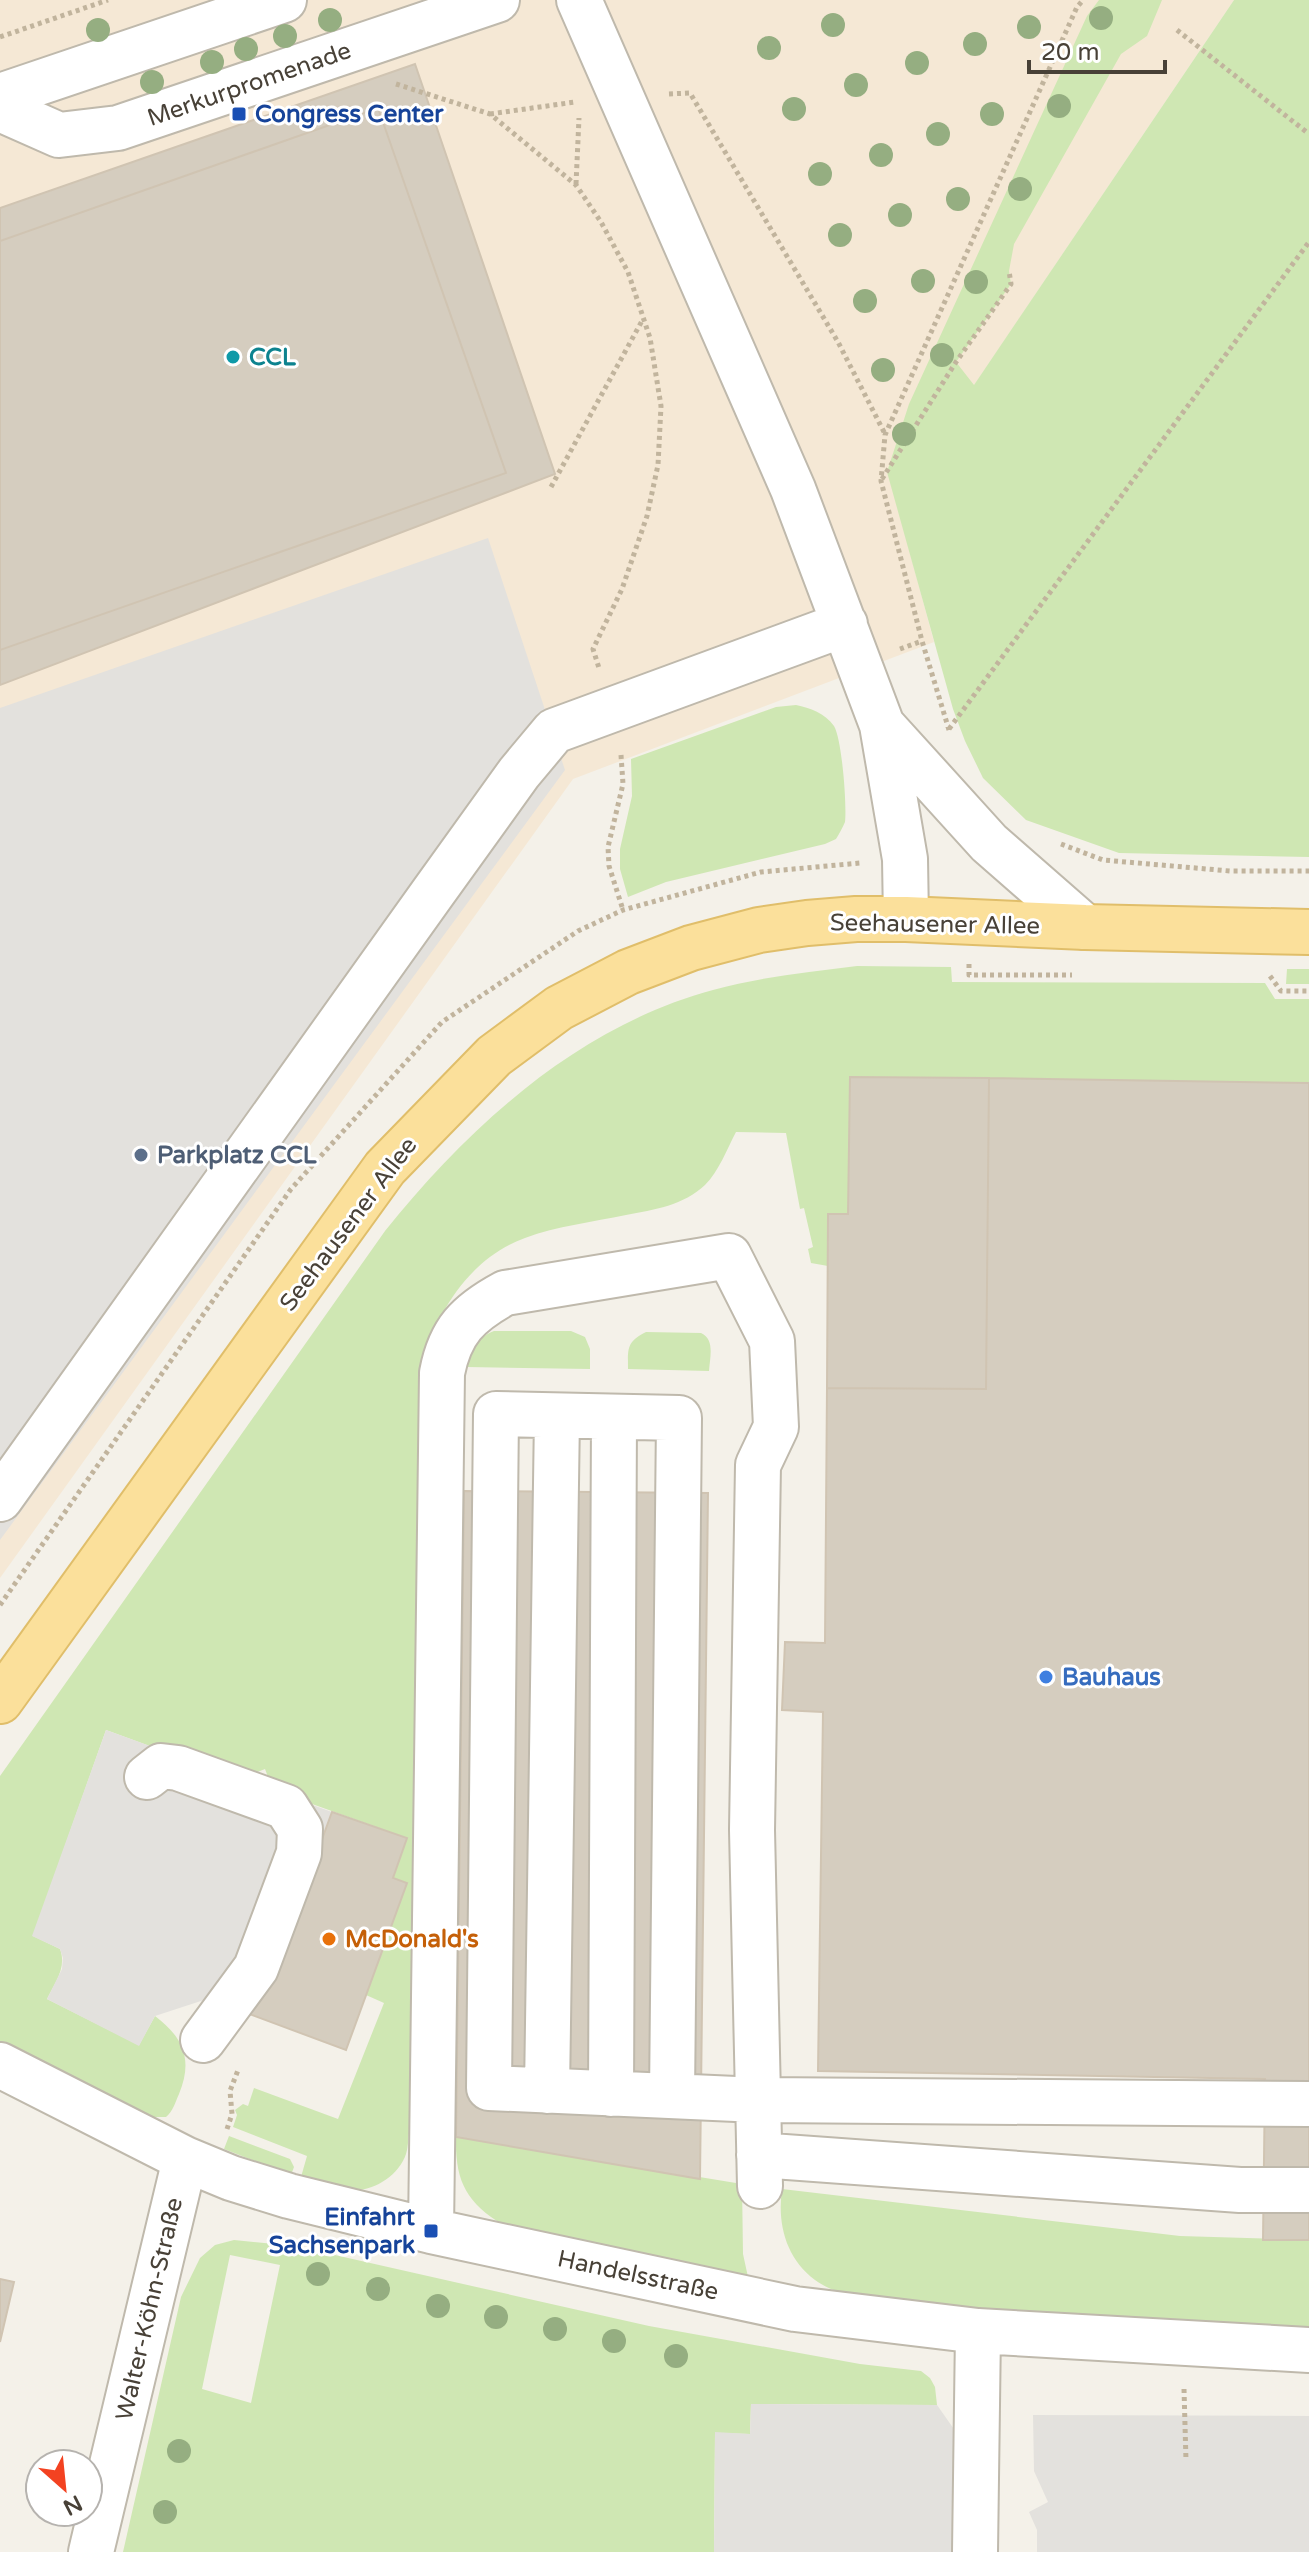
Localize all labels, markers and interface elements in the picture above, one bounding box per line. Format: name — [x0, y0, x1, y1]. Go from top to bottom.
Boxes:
scale bar — [1029, 24, 1165, 74]
street label: Merkurpromenade — [143, 36, 355, 133]
text: 20 m — [1041, 38, 1099, 67]
place label: Congress Center — [255, 100, 444, 129]
marker: Congress Center — [230, 105, 248, 123]
place label: CCL — [249, 343, 296, 372]
marker: CCL — [224, 348, 242, 366]
street label: Seehausener Allee — [830, 908, 1040, 941]
street label: Seehausener Allee — [274, 1132, 423, 1317]
place label: Parkplatz CCL — [157, 1141, 317, 1170]
marker: Parkplatz CCL — [132, 1146, 150, 1164]
place label: Bauhaus — [1062, 1663, 1161, 1692]
marker: Bauhaus — [1037, 1668, 1055, 1686]
place label: McDonald's — [345, 1925, 479, 1954]
marker: McDonald's — [320, 1930, 338, 1948]
street label: Walter-Köhn-Straße — [110, 2195, 189, 2423]
place label: Einfahrt Sachsenpark — [269, 2203, 416, 2260]
marker: Einfahrt Sachsenpark — [422, 2222, 440, 2240]
street label: Handelsstraße — [555, 2244, 721, 2307]
north arrow — [24, 2448, 104, 2528]
text: N — [59, 2489, 86, 2521]

